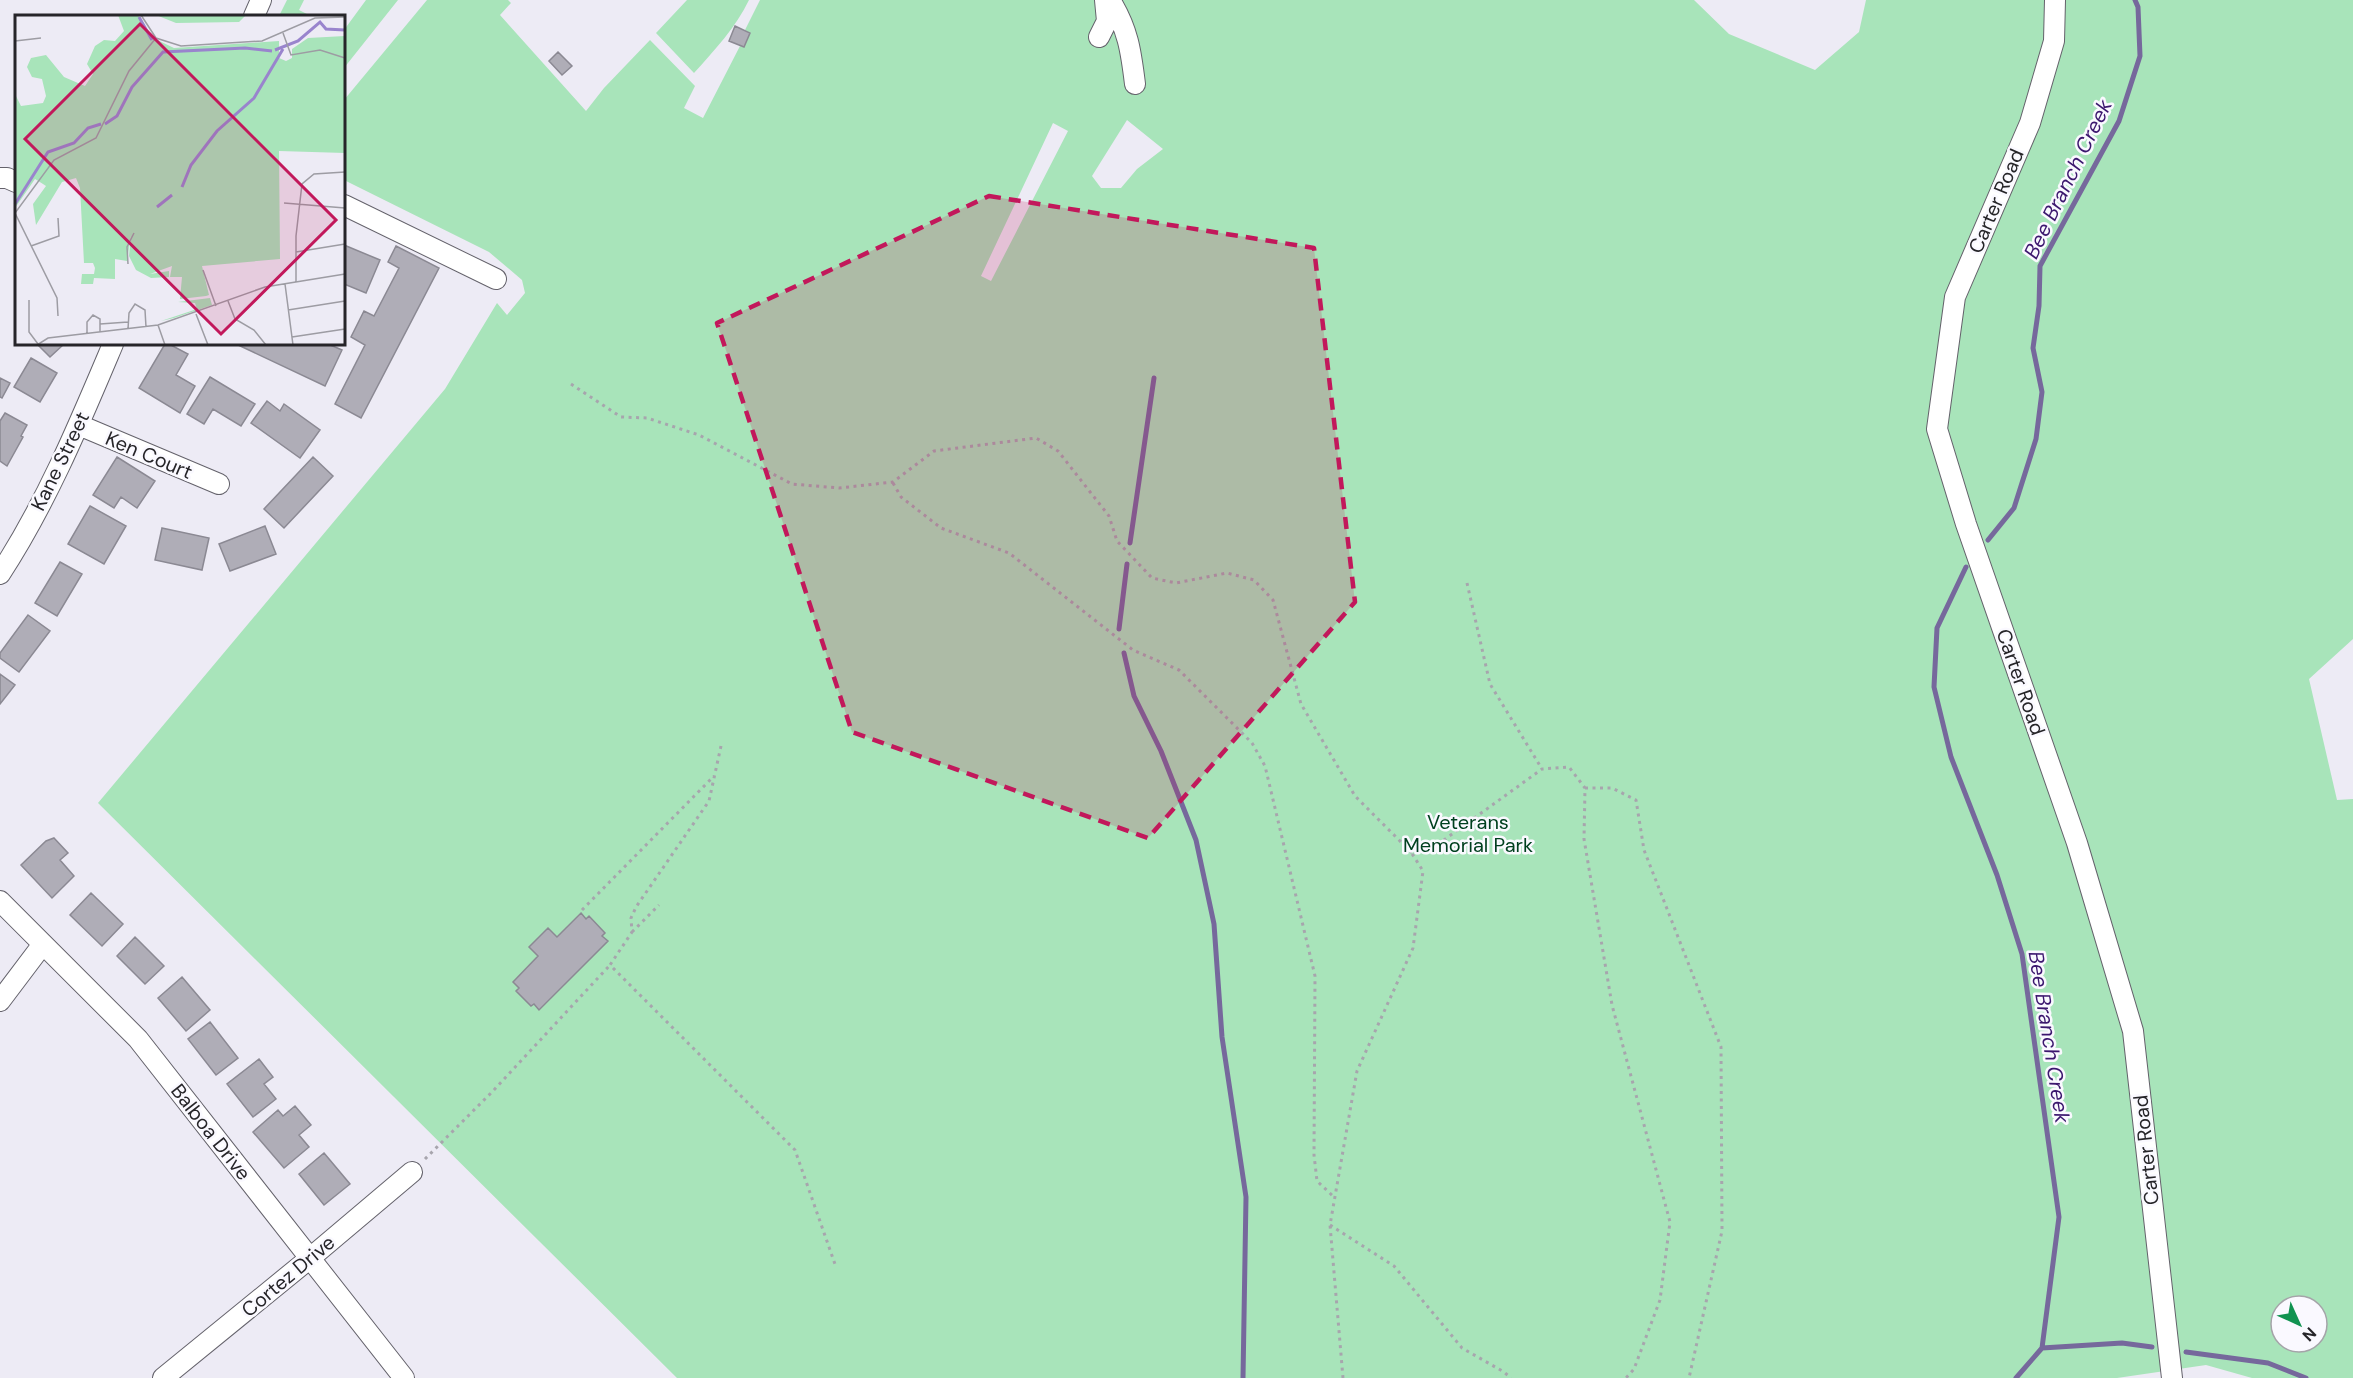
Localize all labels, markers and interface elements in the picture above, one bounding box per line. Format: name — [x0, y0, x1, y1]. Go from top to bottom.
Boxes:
inset map — [15, 15, 345, 345]
water label: Bee Branch Creek — [2017, 94, 2119, 263]
street label: Carter Road — [1962, 145, 2030, 257]
street label: Kane Street — [25, 407, 95, 515]
street label: Ken Court — [102, 425, 197, 485]
street label: Carter Road — [1991, 625, 2051, 739]
park label: Veterans Memorial Park — [1403, 809, 1533, 858]
water label: Bee Branch Creek — [2022, 949, 2076, 1125]
street label: Balboa Drive — [165, 1079, 257, 1185]
street label: Carter Road — [2127, 1094, 2165, 1206]
street label: Cortez Drive — [236, 1229, 340, 1323]
north arrow — [2269, 1294, 2329, 1354]
text: N — [2298, 1323, 2321, 1346]

